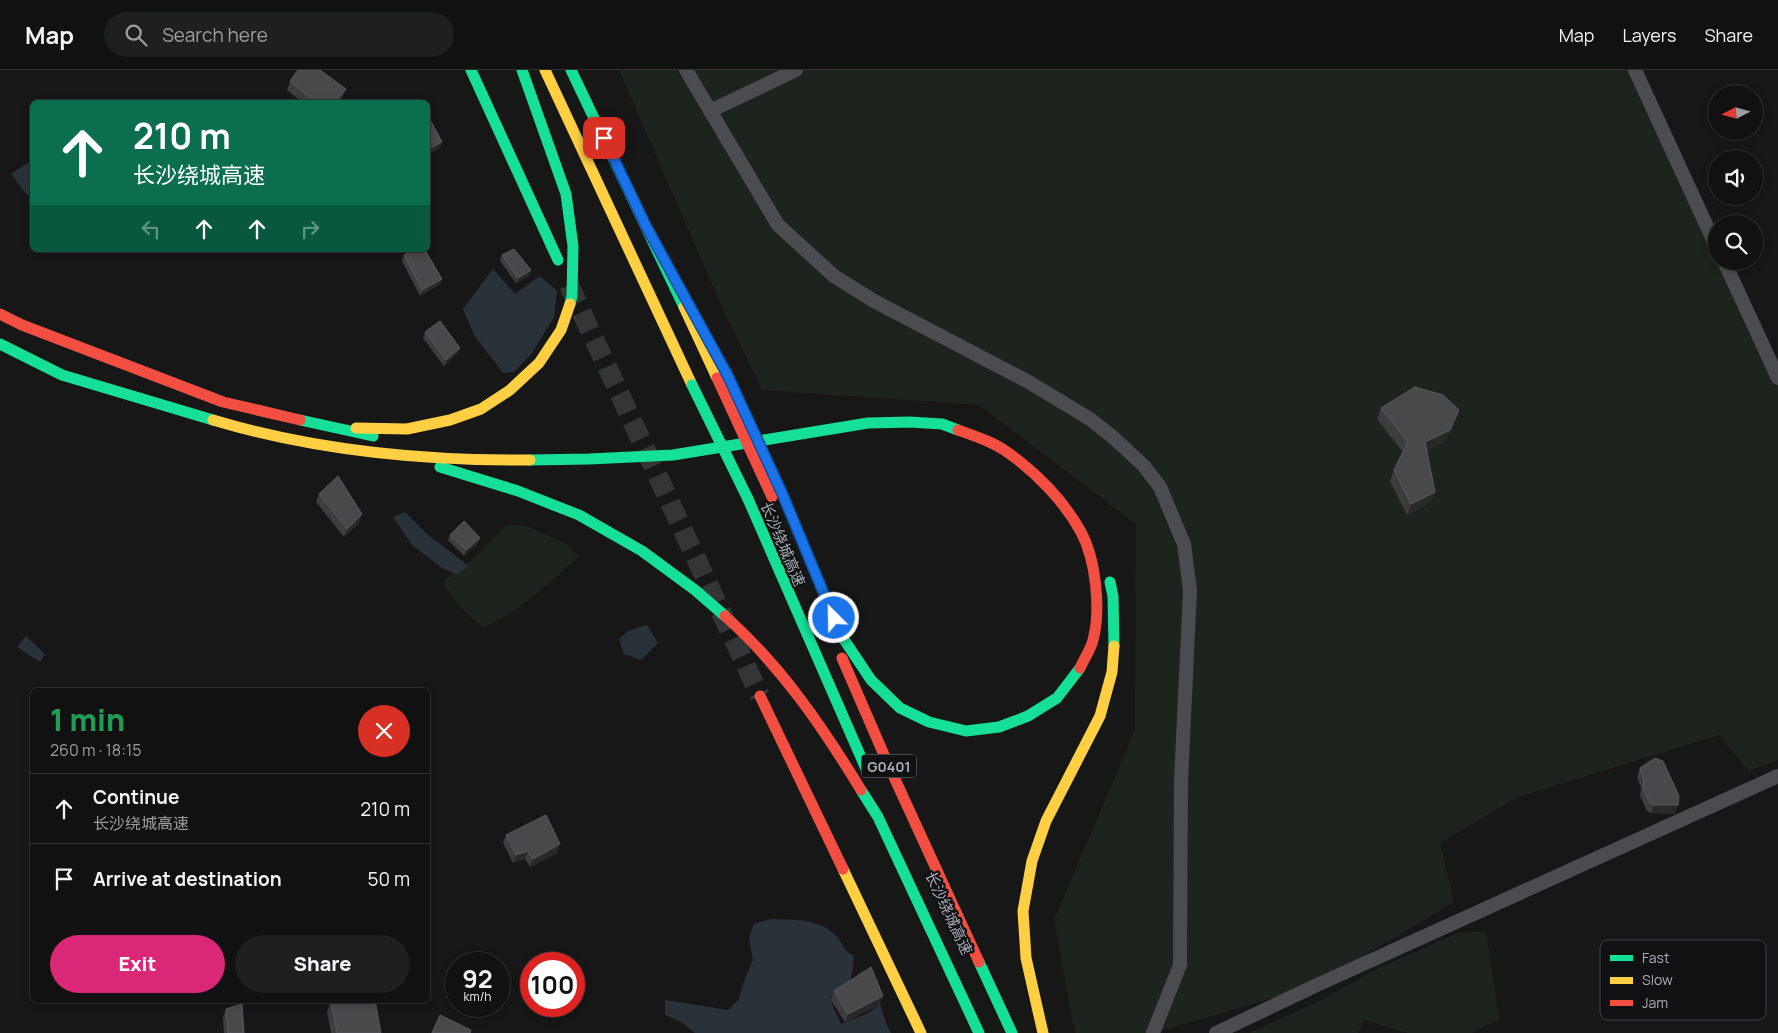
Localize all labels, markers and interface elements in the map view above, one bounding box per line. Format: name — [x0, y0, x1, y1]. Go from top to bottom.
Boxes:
search box — [104, 12, 454, 57]
text: Map — [25, 18, 74, 51]
icon: search — [122, 21, 150, 49]
text: Search here — [162, 22, 268, 48]
text: Map — [1559, 23, 1594, 47]
text: Layers — [1622, 23, 1676, 47]
text: Share — [1704, 23, 1753, 47]
north arrow — [1708, 85, 1762, 140]
map controls — [1708, 85, 1763, 270]
text: 210 m — [133, 112, 231, 160]
pin — [583, 117, 625, 159]
icon: ahead — [50, 120, 115, 185]
icon: arrive — [590, 124, 618, 152]
button: sound — [1708, 150, 1763, 205]
text: 长沙绕城高速 — [133, 160, 265, 190]
icon: left — [137, 215, 165, 243]
icon: ahead — [190, 215, 218, 243]
icon: ahead — [243, 215, 271, 243]
icon: right — [296, 215, 324, 243]
button: search — [1708, 215, 1763, 270]
street label: 长沙绕城高速 — [756, 498, 810, 590]
position arrow — [807, 591, 859, 643]
text: 1 min — [50, 699, 125, 740]
button: close — [358, 705, 410, 757]
text: 260 m · 18:15 — [50, 739, 141, 761]
road number: G0401 — [862, 754, 916, 778]
text: Continue — [93, 784, 179, 810]
icon: ahead — [50, 795, 78, 823]
text: 210 m — [360, 796, 410, 822]
text: 长沙绕城高速 — [93, 812, 189, 834]
icon: arrive — [50, 865, 78, 893]
text: Arrive at destination — [93, 866, 282, 892]
text: 50 m — [368, 866, 410, 892]
street label: 长沙绕城高速 — [920, 868, 978, 958]
button: Exit — [50, 935, 225, 993]
button: Share — [235, 935, 410, 993]
legend — [1600, 940, 1766, 1020]
text: Fast — [1642, 948, 1670, 967]
speed limit sign: 100 — [520, 952, 585, 1017]
text: 92 — [462, 961, 493, 996]
text: Slow — [1642, 970, 1673, 989]
text: km/h — [464, 988, 491, 1005]
text: Jam — [1642, 993, 1668, 1012]

